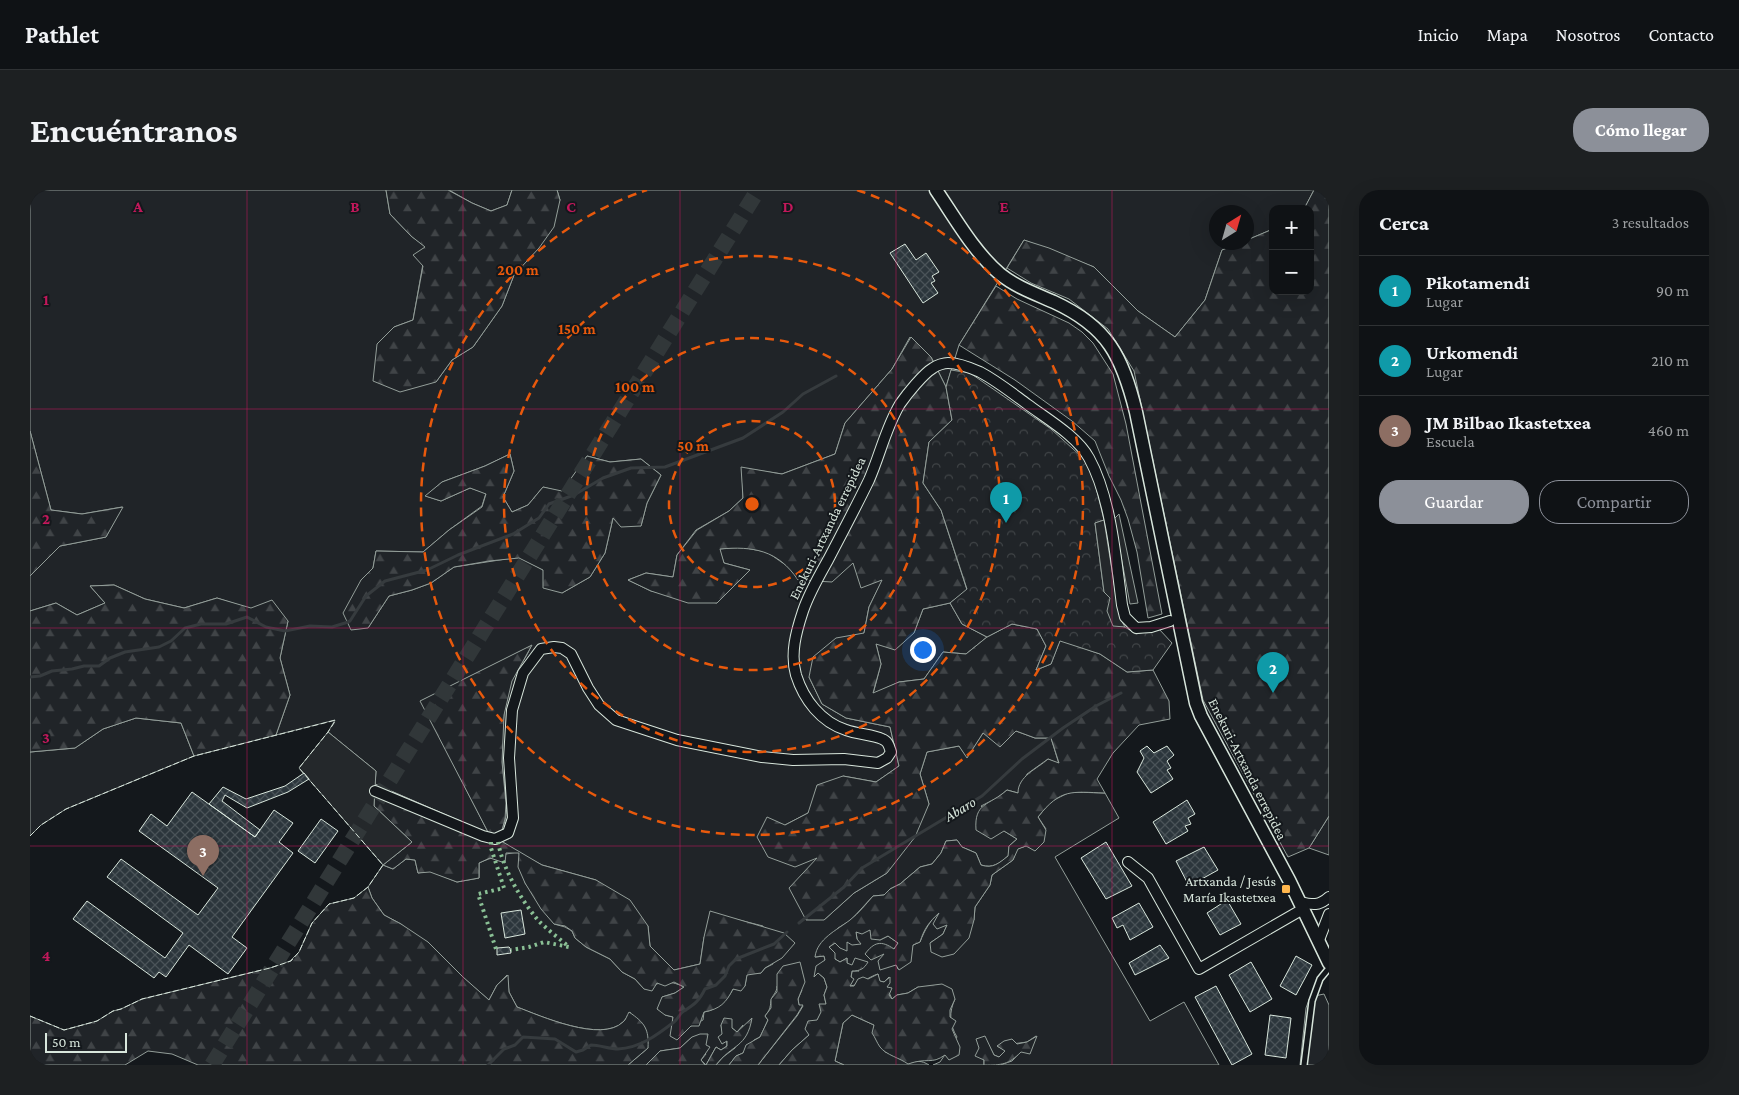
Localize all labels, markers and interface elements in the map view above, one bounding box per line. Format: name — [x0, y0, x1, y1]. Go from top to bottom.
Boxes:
text: Pathlet — [25, 21, 99, 48]
text: Inicio — [1418, 25, 1459, 45]
text: Mapa — [1487, 25, 1528, 45]
text: Nosotros — [1556, 25, 1620, 45]
text: Contacto — [1648, 25, 1714, 45]
button: Cómo llegar — [1573, 108, 1709, 152]
text: Encuéntranos — [30, 111, 237, 150]
text: A — [132, 198, 143, 215]
text: B — [350, 198, 360, 215]
text: C — [566, 198, 576, 215]
text: D — [782, 198, 794, 215]
text: E — [999, 198, 1009, 215]
north arrow — [1209, 205, 1254, 250]
map controls — [1269, 205, 1314, 295]
button: + — [1269, 205, 1314, 250]
text: Cerca — [1379, 211, 1429, 235]
text: 3 resultados — [1612, 214, 1689, 231]
button: − — [1269, 250, 1314, 295]
text: 200 m — [497, 262, 539, 278]
text: Pikotamendi — [1426, 272, 1530, 293]
text: 1 — [1392, 282, 1398, 299]
text: 90 m — [1656, 282, 1689, 299]
text: 1 — [43, 291, 49, 308]
text: Lugar — [1426, 293, 1463, 310]
text: 150 m — [558, 321, 596, 337]
text: Urkomendi — [1426, 342, 1518, 363]
text: 2 — [1391, 352, 1399, 369]
text: 210 m — [1651, 352, 1689, 369]
text: Lugar — [1426, 363, 1463, 380]
text: 100 m — [615, 379, 655, 395]
text: JM Bilbao Ikastetxea — [1426, 412, 1591, 433]
text: 3 — [1391, 422, 1399, 439]
text: 460 m — [1648, 422, 1689, 439]
text: Escuela — [1426, 433, 1475, 450]
text: 50 m — [677, 438, 709, 454]
street label: Enekuri-Artxanda errepidea — [786, 454, 869, 602]
button: Guardar — [1379, 480, 1529, 524]
button: Compartir — [1539, 480, 1689, 524]
pin: 1 — [990, 482, 1022, 523]
centre of rings — [743, 495, 761, 513]
text: 2 — [42, 510, 50, 527]
your location — [910, 637, 936, 663]
pin: 2 — [1257, 652, 1289, 693]
street label: Enekuri-Artxanda errepidea — [1205, 696, 1291, 843]
text: 3 — [42, 729, 50, 746]
water label: Abaro — [941, 793, 979, 825]
pin: 3 — [187, 835, 219, 876]
place label: Artxanda / Jesús María Ikastetxea — [1183, 873, 1277, 905]
marker: Artxanda / Jesús María Ikastetxea — [1280, 883, 1292, 895]
text: 4 — [42, 947, 51, 964]
scale bar — [45, 1030, 128, 1053]
text: 50 m — [52, 1034, 80, 1050]

